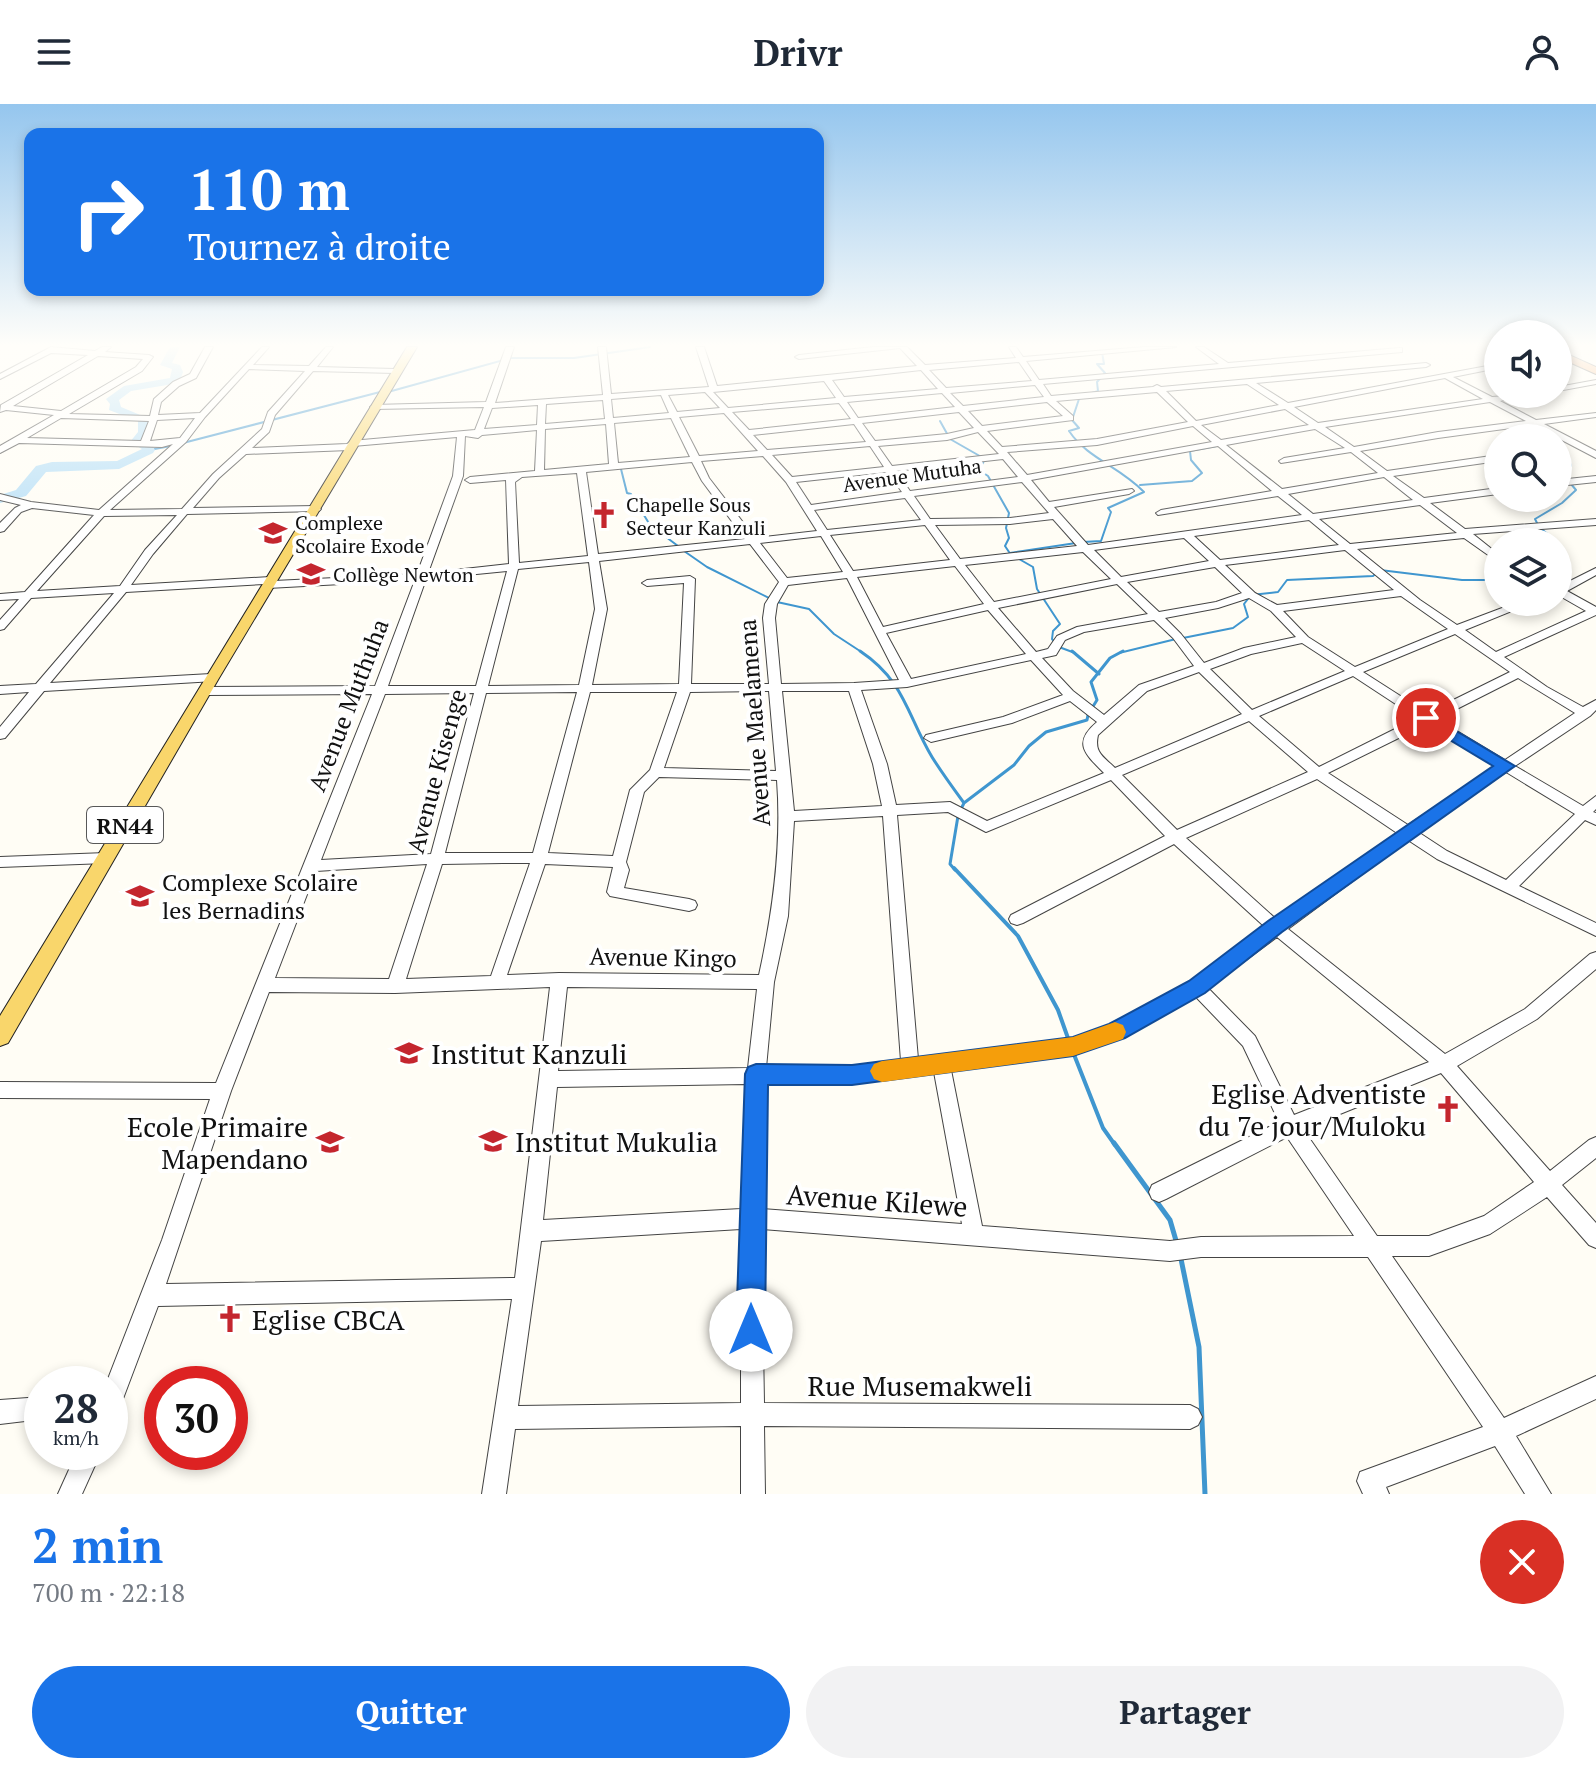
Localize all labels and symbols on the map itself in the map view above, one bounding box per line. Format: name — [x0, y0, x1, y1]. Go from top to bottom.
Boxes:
street label: Avenue Mutuha — [841, 452, 983, 498]
place label: Chapelle Sous Secteur Kanzuli — [626, 491, 766, 541]
church icon: Chapelle Sous Secteur Kanzuli — [589, 500, 619, 530]
place label: Complexe Scolaire Exode — [295, 509, 424, 559]
school or university icon: Complexe Scolaire Exode — [258, 518, 288, 548]
school or university icon: Collège Newton — [296, 559, 326, 589]
place label: Collège Newton — [333, 561, 474, 588]
street label: Avenue Muthuha — [300, 614, 396, 796]
street label: Avenue Maelamena — [731, 618, 777, 828]
pin — [1392, 684, 1460, 752]
street label: Avenue Kisenge — [399, 685, 473, 857]
road number: RN44 — [87, 807, 163, 843]
place label: Complexe Scolaire les Bernadins — [162, 866, 358, 926]
school or university icon: Complexe Scolaire les Bernadins — [125, 881, 155, 911]
street label: Avenue Kingo — [589, 940, 737, 974]
place label: Institut Kanzuli — [431, 1035, 628, 1072]
school or university icon: Institut Kanzuli — [394, 1038, 424, 1068]
place label: Eglise Adventiste du 7e jour/Muloku — [1198, 1075, 1426, 1144]
church icon: Eglise Adventiste du 7e jour/Muloku — [1433, 1094, 1463, 1124]
place label: Ecole Primaire Mapendano — [127, 1108, 308, 1177]
place label: Institut Mukulia — [515, 1123, 718, 1160]
school or university icon: Institut Mukulia — [478, 1126, 508, 1156]
school or university icon: Ecole Primaire Mapendano — [315, 1127, 345, 1157]
street label: Avenue Kilewe — [785, 1175, 969, 1225]
position arrow — [709, 1288, 793, 1372]
place label: Eglise CBCA — [252, 1301, 406, 1338]
church icon: Eglise CBCA — [215, 1304, 245, 1334]
speed limit sign: 30 — [144, 1366, 248, 1470]
street label: Rue Musemakweli — [807, 1367, 1033, 1404]

